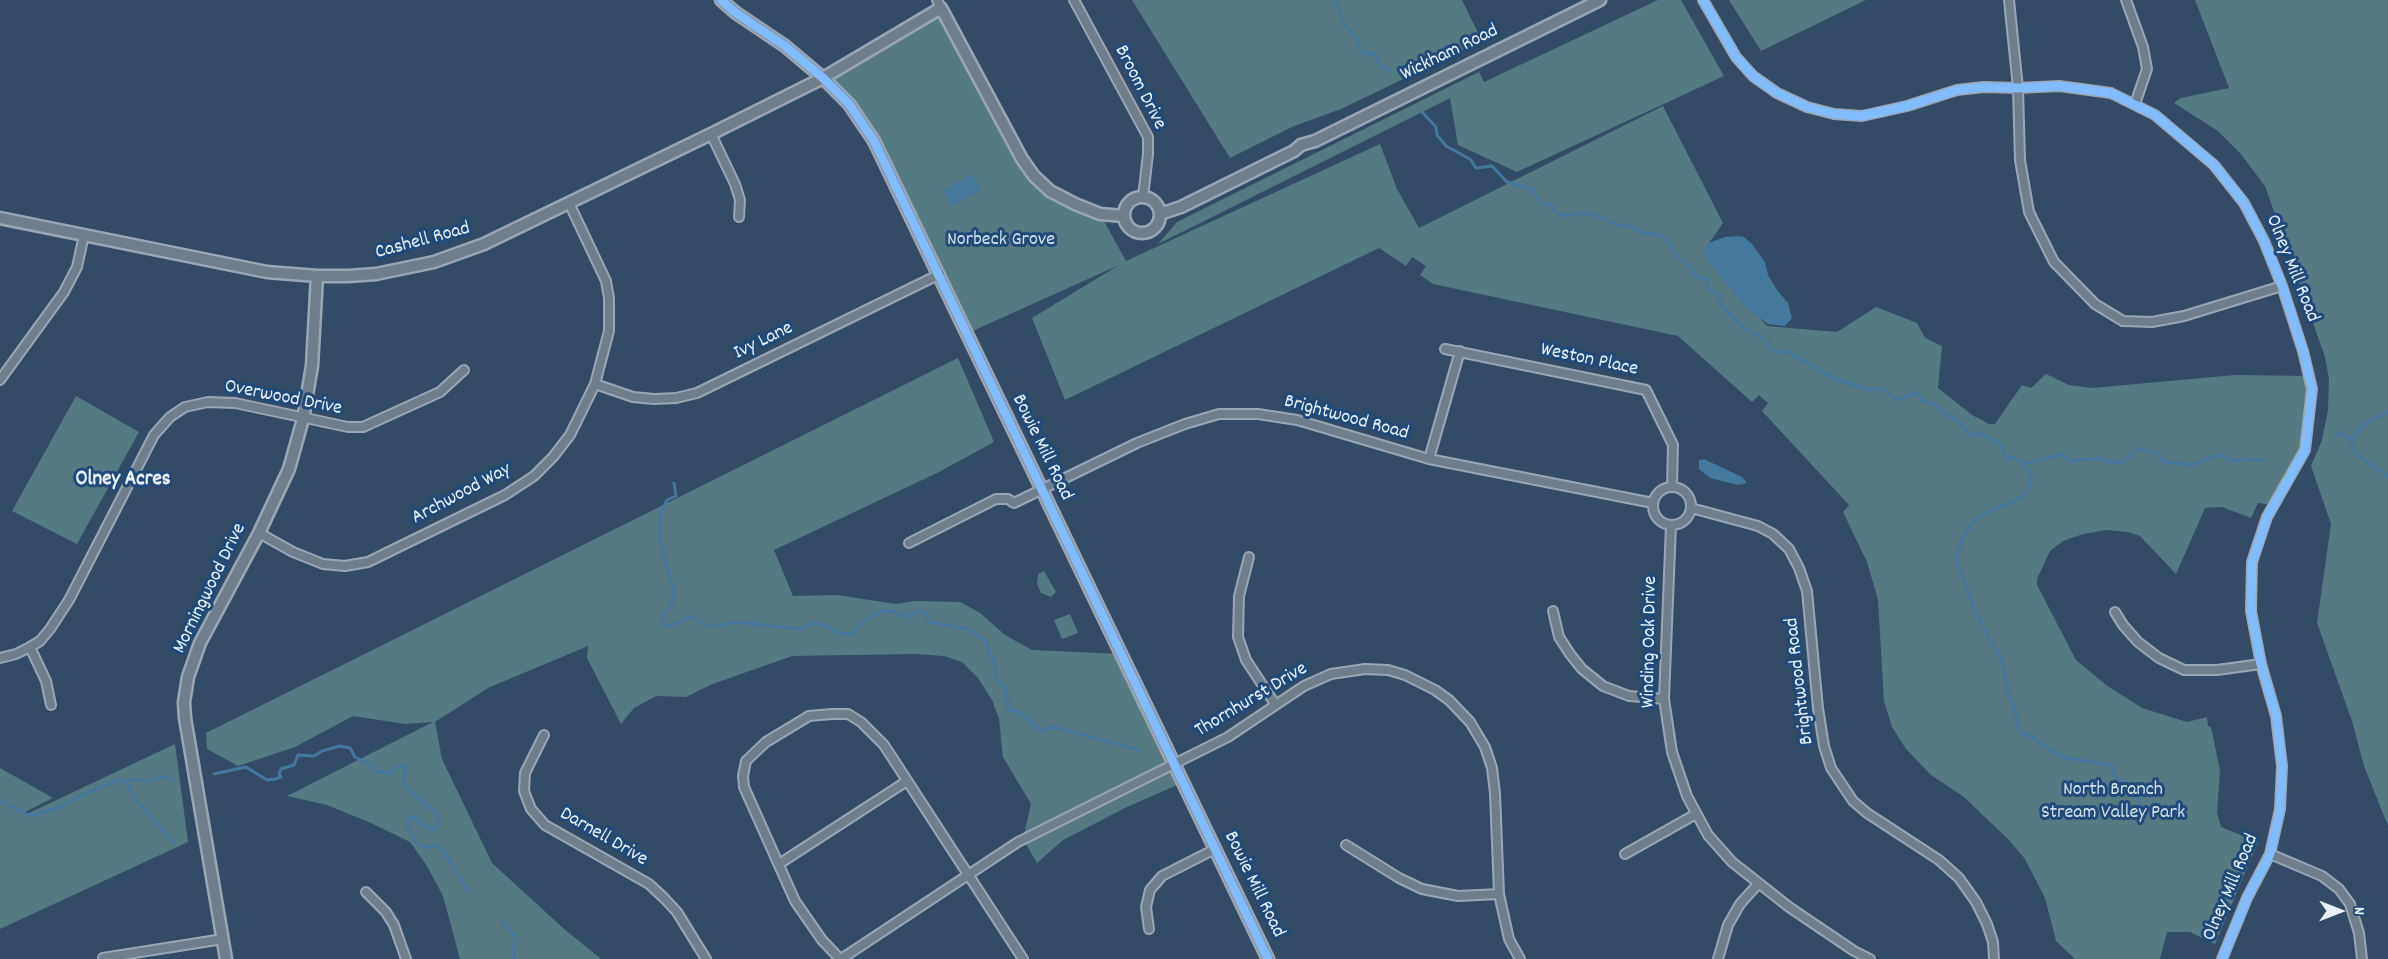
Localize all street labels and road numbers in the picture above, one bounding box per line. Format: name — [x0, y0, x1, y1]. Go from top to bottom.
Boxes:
street label: Wickham Road — [1397, 20, 1503, 88]
street label: Broom Drive — [1108, 42, 1170, 134]
street label: Olney Mill Road — [2259, 212, 2323, 326]
street label: Cashell Road — [373, 218, 473, 266]
street label: Ivy Lane — [731, 317, 797, 367]
street label: Weston Place — [1538, 339, 1640, 383]
street label: Overwood Drive — [222, 376, 344, 422]
street label: Bowie Mill Road — [1005, 391, 1077, 505]
street label: Brightwood Road — [1281, 391, 1411, 447]
street label: Archwood Way — [408, 459, 516, 531]
street label: Morningwood Drive — [169, 520, 253, 658]
street label: Winding Oak Drive — [1638, 576, 1664, 708]
street label: Brightwood Road — [1781, 616, 1821, 746]
street label: Thornhurst Drive — [1191, 658, 1313, 744]
street label: Darnell Drive — [555, 803, 651, 873]
street label: Bowie Mill Road — [1217, 828, 1289, 942]
street label: Olney Mill Road — [2199, 831, 2265, 945]

